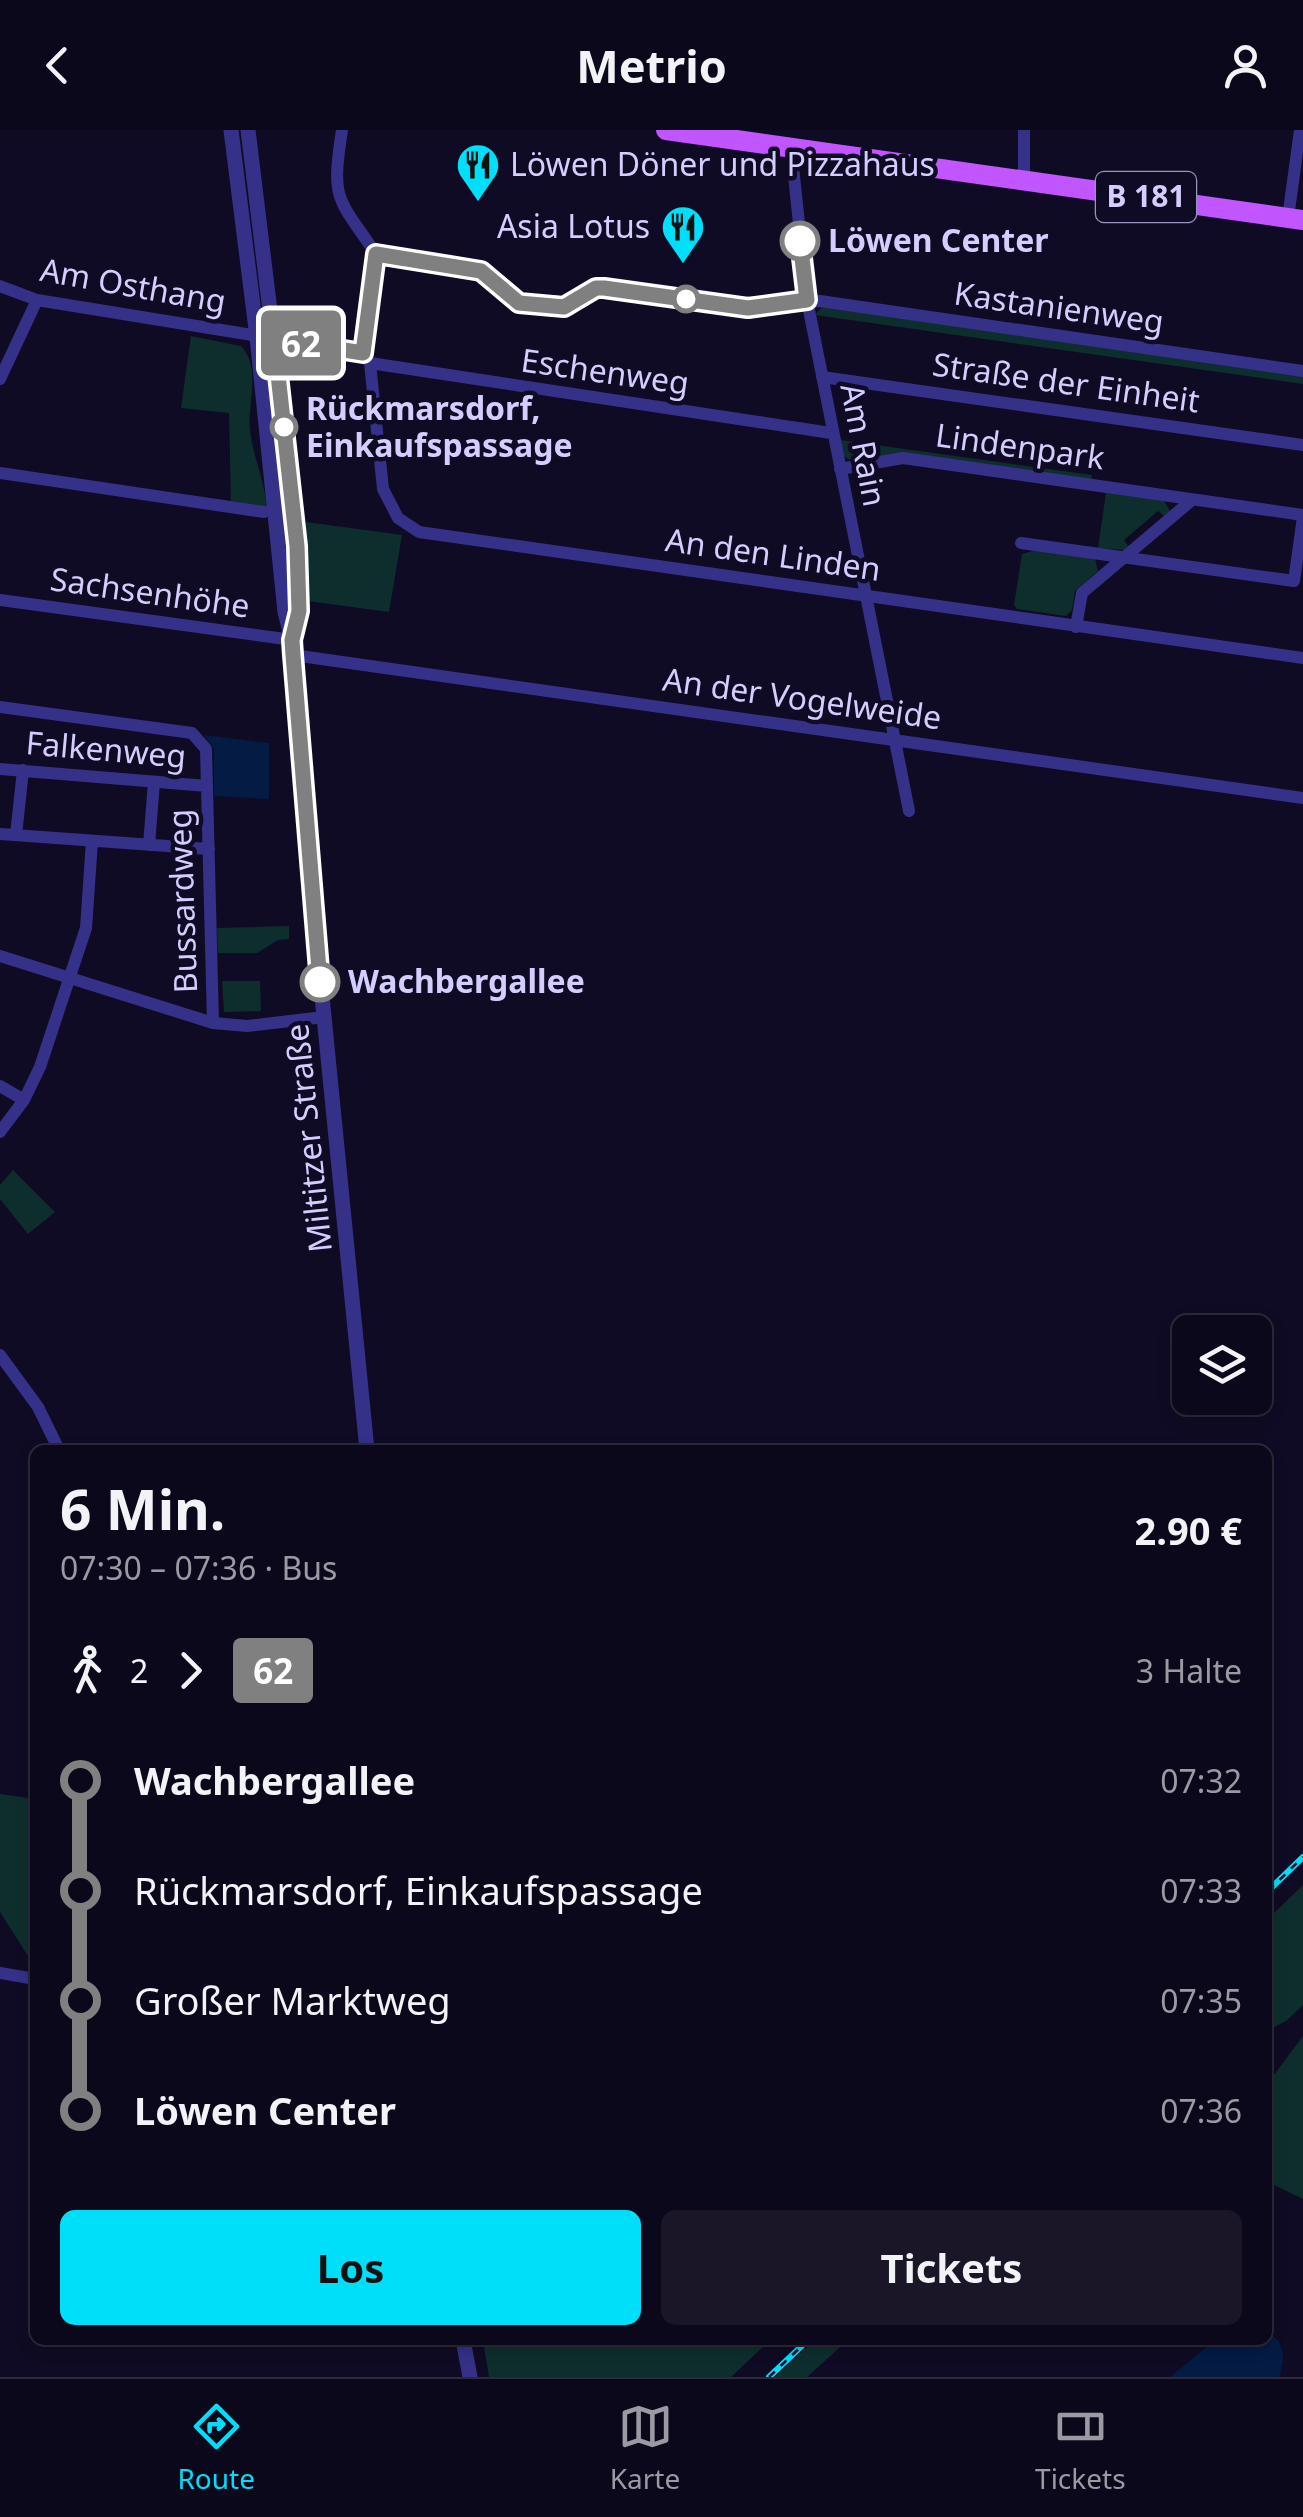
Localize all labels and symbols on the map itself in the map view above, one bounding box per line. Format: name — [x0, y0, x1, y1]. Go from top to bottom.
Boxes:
restaurant icon: Löwen Döner und Pizzahaus — [455, 142, 501, 203]
place label: Löwen Döner und Pizzahaus — [510, 142, 935, 185]
road number: B 181 — [1096, 172, 1196, 222]
place label: Asia Lotus — [497, 204, 650, 247]
restaurant icon: Asia Lotus — [660, 204, 706, 265]
place label: Löwen Center — [828, 218, 1049, 261]
marker: Löwen Center — [781, 222, 819, 260]
street label: Am Osthang — [37, 247, 229, 322]
street label: Kastanienweg — [952, 271, 1167, 343]
unlabelled marker — [673, 286, 699, 312]
line badge: 62 — [256, 310, 346, 376]
street label: Eschenweg — [519, 337, 692, 404]
street label: Straße der Einheit — [930, 342, 1202, 422]
street label: Am Rain — [831, 379, 897, 510]
place label: Rückmarsdorf, Einkaufspassage — [306, 386, 573, 466]
street label: Lindenpark — [933, 412, 1107, 479]
marker: Rückmarsdorf, Einkaufspassage — [271, 414, 297, 440]
street label: An den Linden — [663, 517, 883, 590]
street label: Sachsenhöhe — [48, 556, 253, 627]
street label: An der Vogelweide — [660, 657, 944, 738]
street label: Falkenweg — [24, 720, 188, 777]
street label: Bussardweg — [157, 808, 206, 994]
place label: Wachbergallee — [348, 959, 585, 1002]
marker: Wachbergallee — [301, 963, 339, 1001]
street label: Miltitzer Straße — [274, 1022, 341, 1254]

